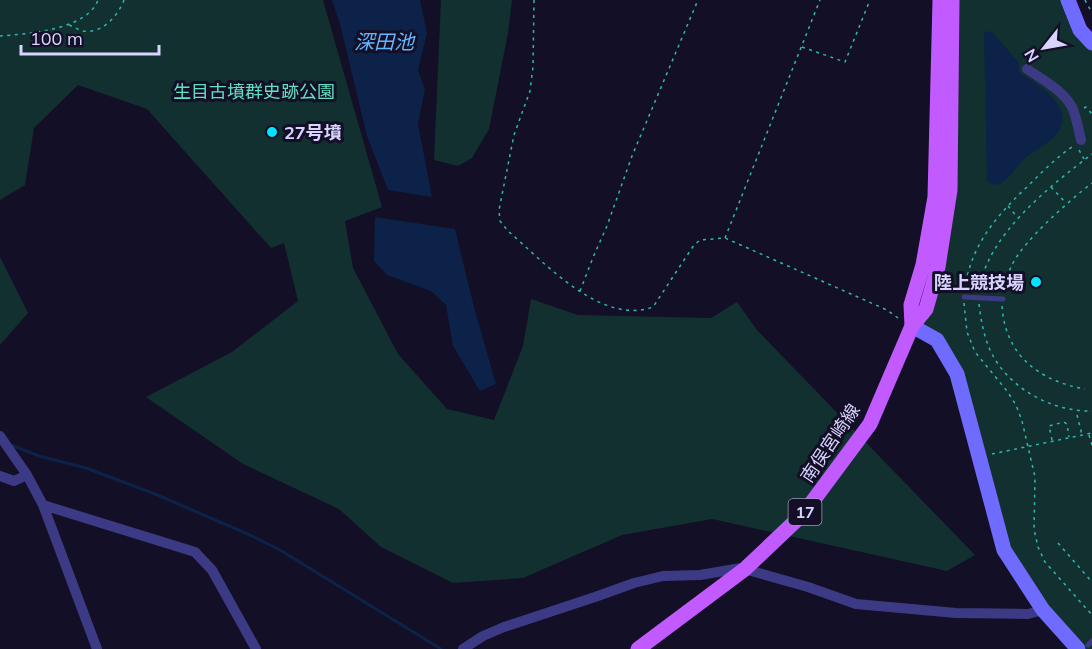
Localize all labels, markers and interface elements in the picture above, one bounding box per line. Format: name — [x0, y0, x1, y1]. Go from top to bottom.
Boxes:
scale bar — [21, 18, 159, 56]
north arrow — [1014, 18, 1074, 78]
text: 100 m — [30, 27, 83, 50]
water label: 深田池 — [354, 29, 416, 54]
text: N — [1019, 45, 1043, 66]
park label: 生目古墳群史跡公園 — [173, 80, 335, 103]
place label: 27号墳 — [284, 121, 342, 144]
marker: 27号墳 — [265, 125, 279, 139]
place label: 陸上競技場 — [934, 271, 1024, 294]
marker: 陸上競技場 — [1029, 275, 1043, 289]
street label: 南俣宮崎線 — [795, 399, 865, 487]
road number: 17 — [788, 499, 822, 525]

